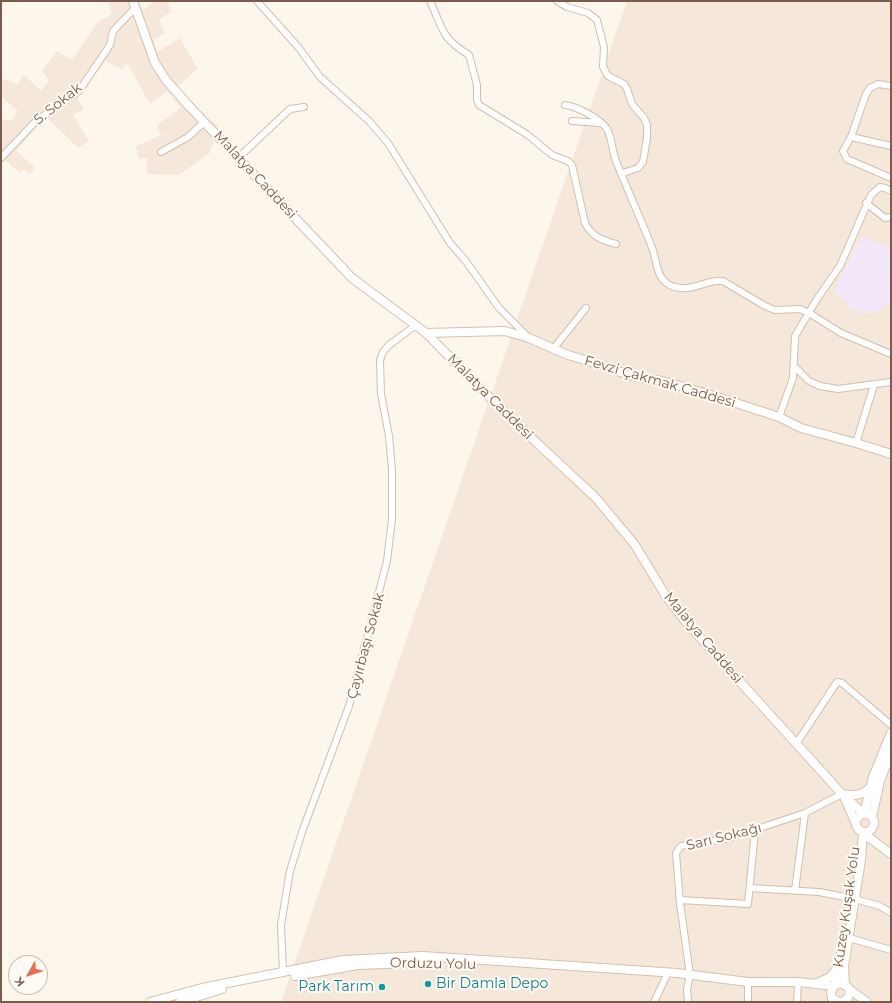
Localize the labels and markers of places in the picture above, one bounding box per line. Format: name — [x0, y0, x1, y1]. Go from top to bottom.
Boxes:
place label: Bir Damla Depo — [436, 976, 548, 992]
place label: Park Tarım — [298, 979, 374, 995]
marker: Bir Damla Depo — [423, 979, 433, 989]
marker: Park Tarım — [377, 982, 387, 992]

